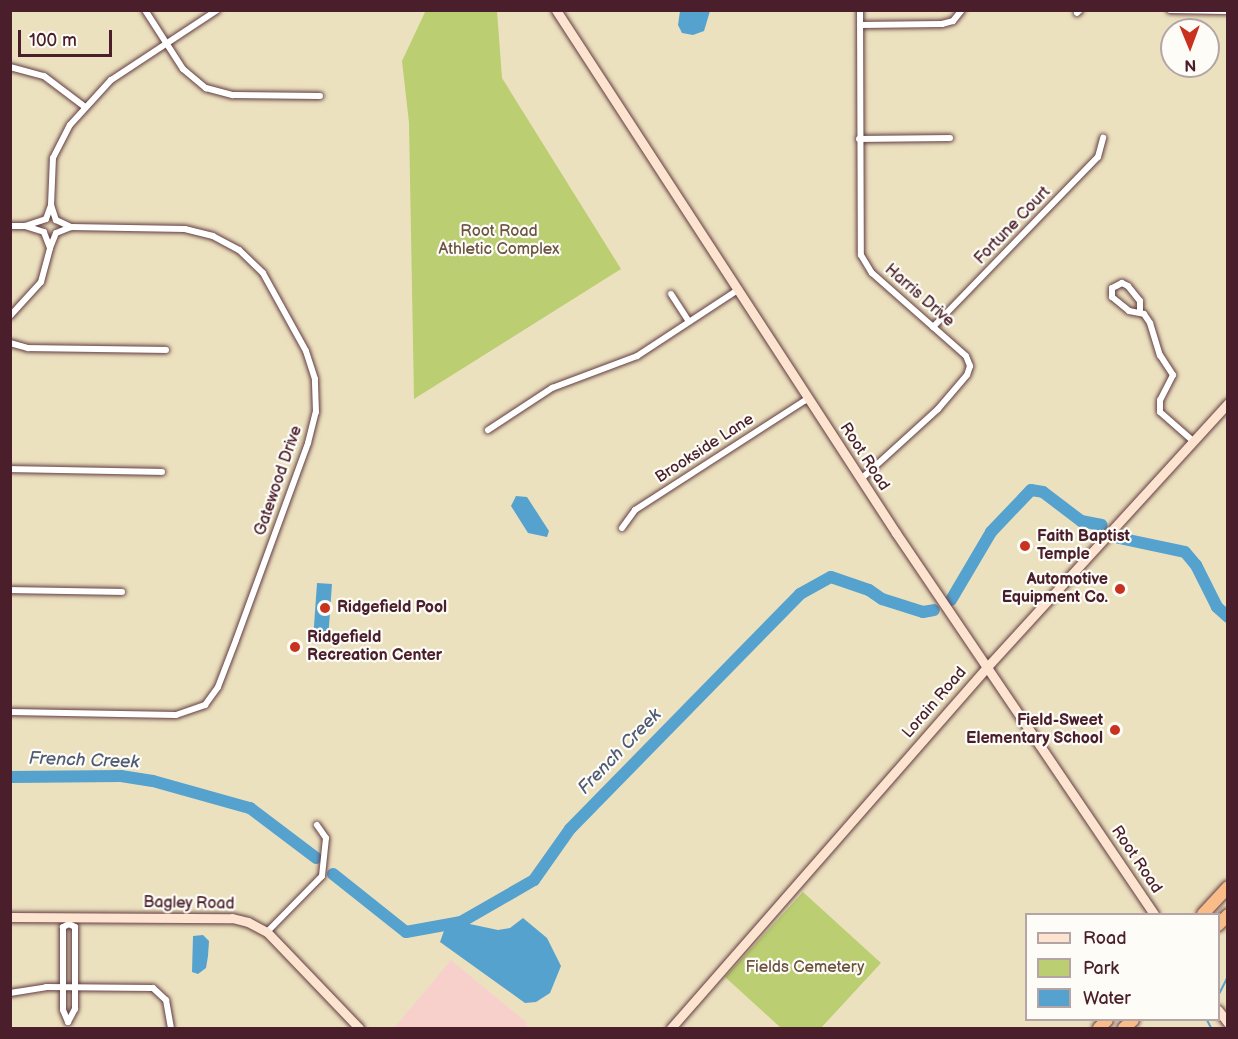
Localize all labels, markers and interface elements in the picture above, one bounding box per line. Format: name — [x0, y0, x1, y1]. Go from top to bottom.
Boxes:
scale bar — [21, 18, 116, 56]
north arrow — [1160, 18, 1220, 78]
text: 100 m — [29, 30, 77, 51]
text: N — [1184, 55, 1196, 74]
street label: Fortune Court — [971, 183, 1055, 269]
park label: Root Road Athletic Complex — [438, 222, 560, 260]
street label: Harris Drive — [880, 261, 958, 331]
street label: Brookside Lane — [652, 410, 758, 488]
street label: Root Road — [835, 419, 893, 495]
street label: Gatewood Drive — [251, 424, 307, 538]
place label: Faith Baptist Temple — [1037, 527, 1130, 565]
marker: Faith Baptist Temple — [1018, 539, 1032, 553]
place label: Automotive Equipment Co. — [1002, 570, 1108, 608]
marker: Automotive Equipment Co. — [1113, 582, 1127, 596]
place label: Ridgefield Pool — [337, 598, 447, 618]
marker: Ridgefield Pool — [318, 601, 332, 615]
place label: Ridgefield Recreation Center — [307, 628, 442, 666]
marker: Ridgefield Recreation Center — [288, 640, 302, 654]
street label: Lorain Road — [899, 663, 971, 743]
water label: French Creek — [574, 705, 666, 799]
place label: Field-Sweet Elementary School — [966, 711, 1103, 749]
marker: Field-Sweet Elementary School — [1108, 723, 1122, 737]
water label: French Creek — [28, 748, 140, 774]
street label: Root Road — [1106, 823, 1166, 897]
street label: Bagley Road — [143, 894, 235, 914]
legend — [1025, 913, 1220, 1021]
text: Road — [1083, 928, 1127, 949]
park label: Fields Cemetery — [746, 958, 864, 978]
text: Park — [1083, 958, 1119, 979]
text: Water — [1083, 988, 1131, 1009]

